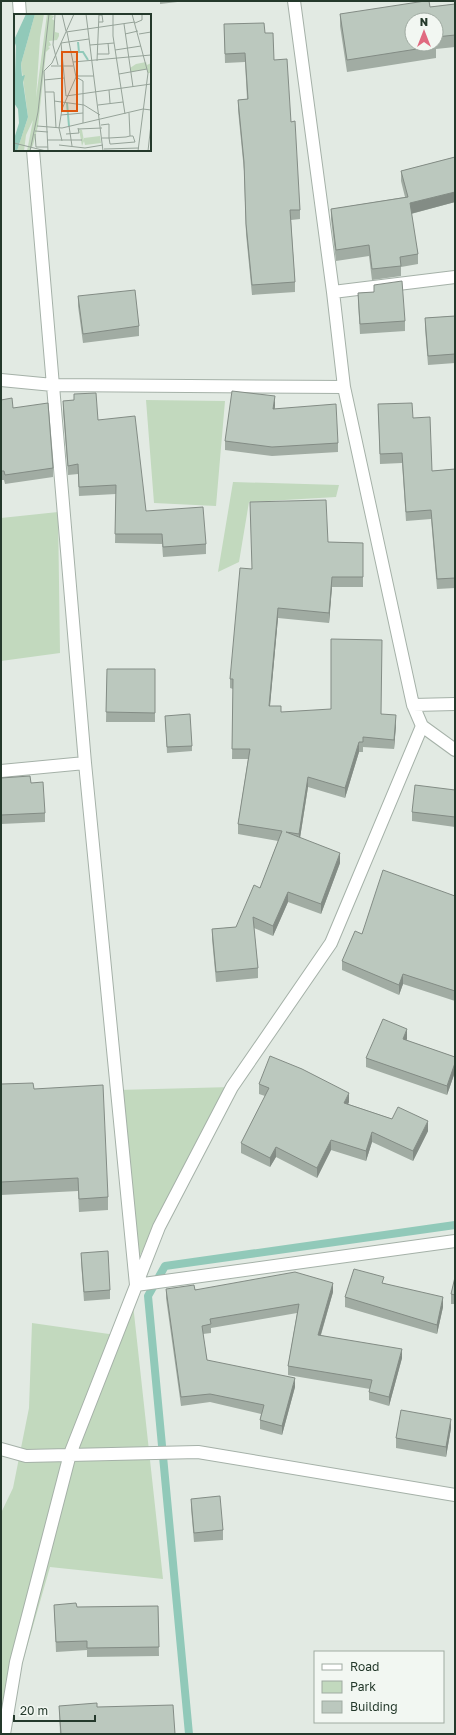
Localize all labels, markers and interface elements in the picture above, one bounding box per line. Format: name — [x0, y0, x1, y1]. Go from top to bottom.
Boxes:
north arrow — [404, 12, 444, 52]
inset map — [14, 14, 151, 151]
text: N — [420, 15, 428, 28]
legend — [314, 1651, 444, 1723]
text: Road — [350, 1659, 379, 1674]
text: Park — [350, 1679, 376, 1694]
scale bar — [14, 1697, 95, 1723]
text: Building — [350, 1699, 398, 1714]
text: 20 m — [20, 1703, 48, 1718]

